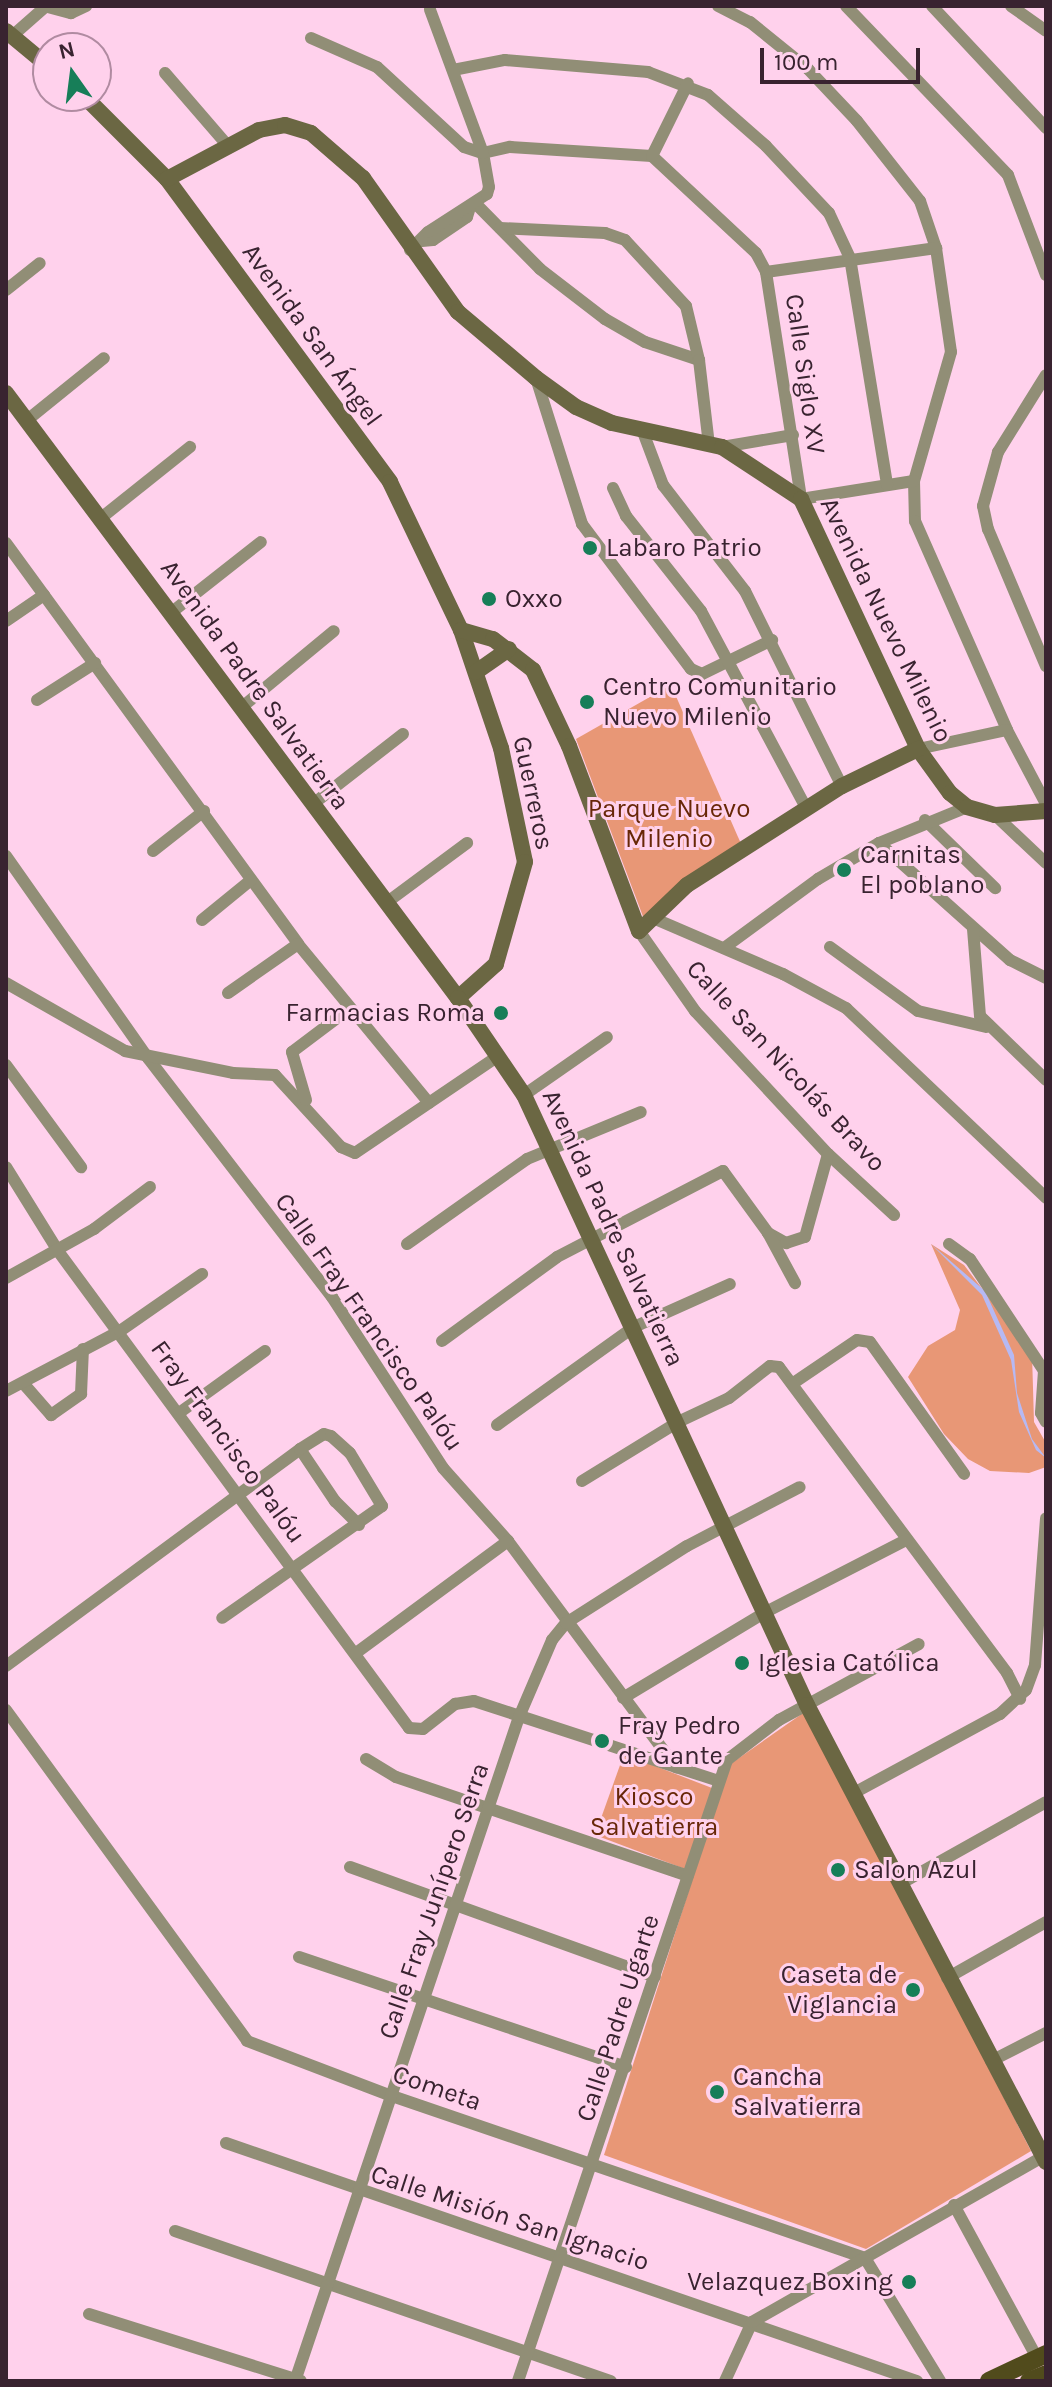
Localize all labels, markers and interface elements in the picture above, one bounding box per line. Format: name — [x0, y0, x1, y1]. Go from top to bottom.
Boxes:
north arrow — [32, 32, 112, 112]
scale bar — [764, 32, 924, 82]
text: N — [56, 36, 77, 65]
text: 100 m — [774, 48, 839, 76]
street label: Avenida San Ángel — [235, 238, 389, 432]
street label: Calle Siglo XV — [778, 292, 832, 456]
street label: Avenida Nuevo Milenio — [813, 493, 959, 747]
place label: Labaro Patrio — [606, 532, 762, 564]
marker: Labaro Patrio — [581, 539, 599, 557]
street label: Avenida Padre Salvatierra — [154, 554, 356, 816]
place label: Oxxo — [505, 583, 563, 615]
marker: Oxxo — [480, 590, 498, 608]
place label: Centro Comunitario Nuevo Milenio — [603, 671, 837, 732]
marker: Centro Comunitario Nuevo Milenio — [578, 693, 596, 711]
street label: Guerreros — [506, 733, 560, 853]
park label: Parque Nuevo Milenio — [588, 793, 750, 854]
place label: Carnitas El poblano — [860, 839, 984, 900]
marker: Carnitas El poblano — [835, 861, 853, 879]
street label: Calle San Nicolás Bravo — [680, 954, 892, 1178]
place label: Farmacias Roma — [286, 997, 485, 1029]
marker: Farmacias Roma — [492, 1004, 510, 1022]
street label: Avenida Padre Salvatierra — [535, 1085, 691, 1371]
street label: Calle Fray Francisco Palóu — [268, 1187, 470, 1457]
street label: Fray Francisco Palóu — [144, 1334, 312, 1550]
place label: Iglesia Católica — [758, 1647, 939, 1679]
marker: Iglesia Católica — [733, 1654, 751, 1672]
place label: Fray Pedro de Gante — [618, 1710, 740, 1772]
marker: Fray Pedro de Gante — [593, 1732, 611, 1750]
street label: Calle Fray Junípero Serra — [372, 1759, 496, 2043]
park label: Kiosco Salvatierra — [590, 1781, 718, 1842]
place label: Salon Azul — [854, 1854, 978, 1886]
marker: Salon Azul — [829, 1861, 847, 1879]
street label: Calle Padre Ugarte — [570, 1911, 666, 2125]
place label: Caseta de Viglancia — [781, 1959, 897, 2020]
marker: Caseta de Viglancia — [904, 1981, 922, 1999]
street label: Cometa — [388, 2058, 486, 2118]
place label: Cancha Salvatierra — [733, 2061, 862, 2122]
marker: Cancha Salvatierra — [708, 2083, 726, 2101]
street label: Calle Misión San Ignacio — [367, 2158, 653, 2278]
place label: Velazquez Boxing — [687, 2266, 893, 2298]
marker: Velazquez Boxing — [900, 2273, 918, 2291]

